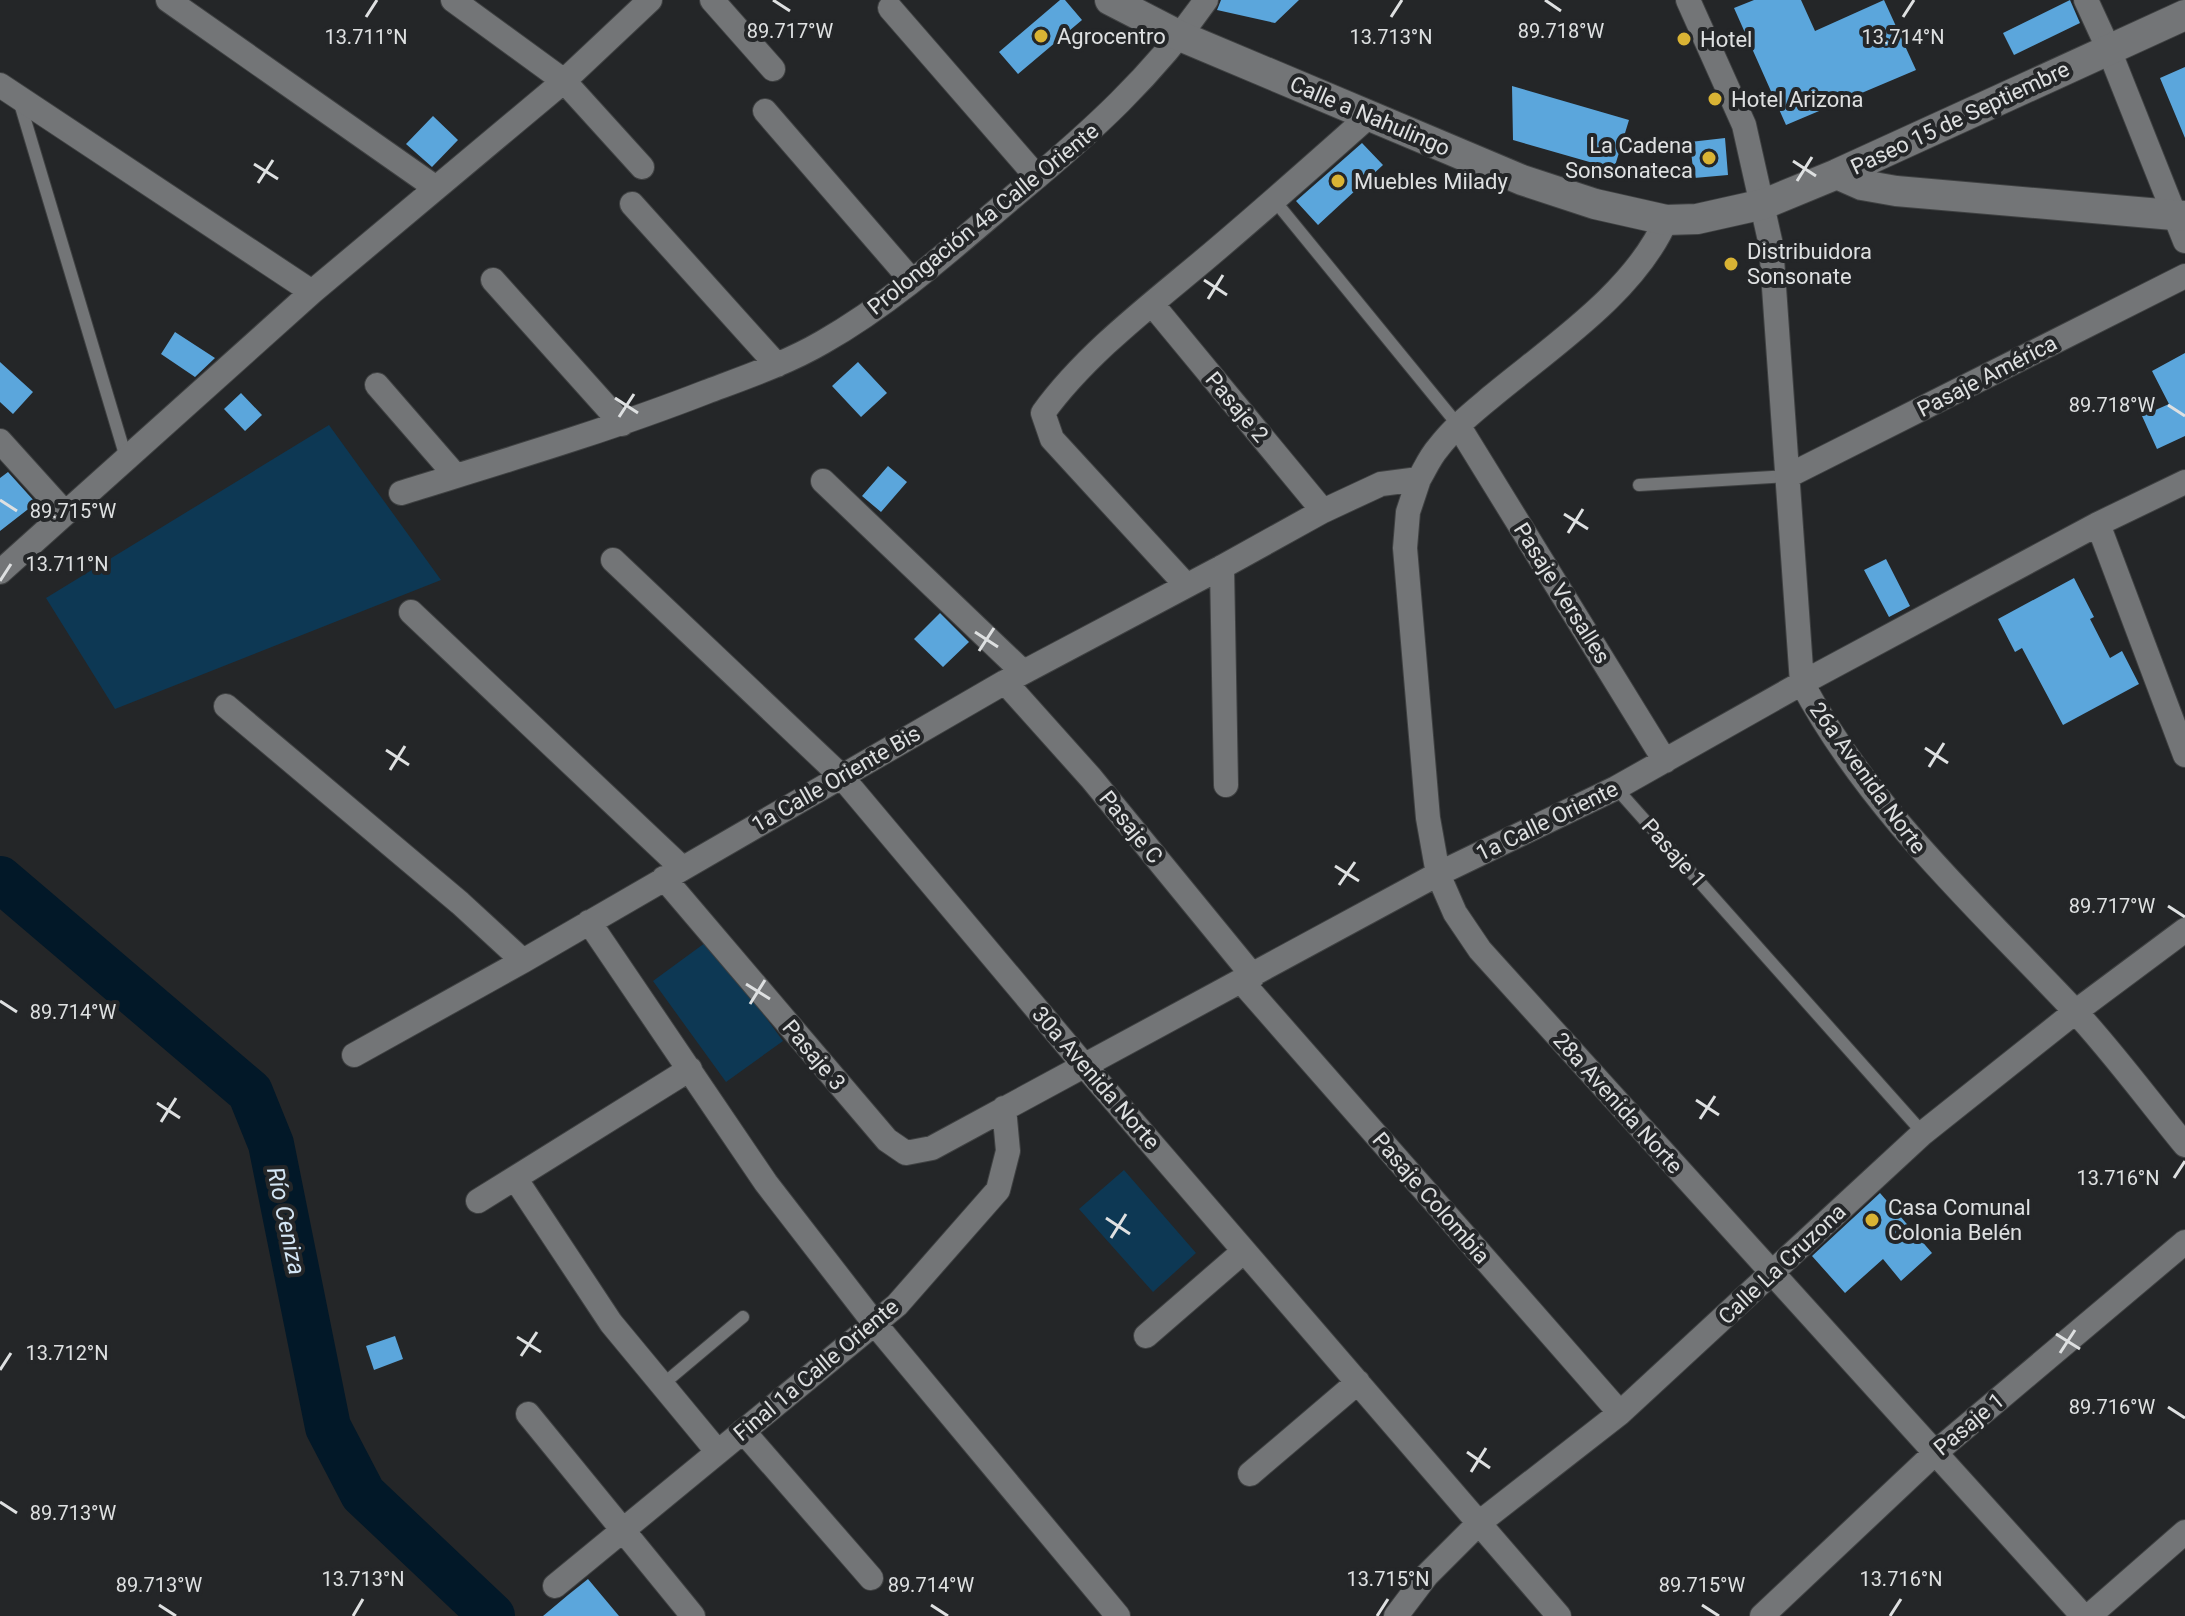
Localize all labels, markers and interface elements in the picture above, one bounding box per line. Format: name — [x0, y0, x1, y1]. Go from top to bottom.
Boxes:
text: 89.717°W — [747, 19, 834, 43]
text: 89.718°W — [1518, 19, 1605, 43]
place label: Agrocentro — [1057, 24, 1166, 49]
text: 13.711°N — [324, 25, 408, 49]
text: 13.713°N — [1349, 25, 1433, 49]
text: 13.714°N — [1861, 25, 1945, 49]
marker: Agrocentro — [1032, 27, 1050, 45]
place label: Hotel — [1700, 27, 1752, 52]
marker: Hotel — [1675, 30, 1693, 48]
street label: Paseo 15 de Septiembre — [1847, 56, 2073, 180]
street label: Calle a Nahulingo — [1286, 71, 1454, 161]
place label: Hotel Arizona — [1731, 87, 1863, 112]
marker: Hotel Arizona — [1706, 90, 1724, 108]
street label: Prolongación 4a Calle Oriente — [863, 118, 1103, 320]
place label: La Cadena Sonsonateca — [1565, 133, 1693, 183]
marker: La Cadena Sonsonateca — [1700, 149, 1718, 167]
place label: Muebles Milady — [1354, 169, 1508, 194]
marker: Muebles Milady — [1329, 172, 1347, 190]
place label: Distribuidora Sonsonate — [1747, 239, 1872, 289]
marker: Distribuidora Sonsonate — [1722, 255, 1740, 273]
street label: Pasaje América — [1913, 330, 2061, 422]
street label: Pasaje 2 — [1200, 367, 1274, 447]
text: 89.718°W — [2069, 393, 2156, 417]
text: 89.715°W — [30, 499, 117, 523]
street label: Pasaje Versalles — [1509, 518, 1615, 668]
text: 13.711°N — [25, 552, 109, 576]
street label: 26a Avenida Norte — [1805, 698, 1931, 858]
street label: 1a Calle Oriente Bis — [747, 721, 925, 837]
street label: 1a Calle Oriente — [1472, 776, 1622, 866]
street label: Pasaje C — [1094, 786, 1168, 868]
street label: Pasaje 1 — [1637, 813, 1711, 893]
text: 89.717°W — [2069, 894, 2156, 918]
text: 89.714°W — [30, 1000, 117, 1024]
street label: 30a Avenida Norte — [1027, 1002, 1165, 1154]
street label: Pasaje 3 — [777, 1015, 851, 1095]
street label: 28a Avenida Norte — [1548, 1028, 1688, 1178]
street label: Pasaje Colombia — [1367, 1127, 1495, 1269]
water label: Río Ceniza — [261, 1165, 311, 1277]
text: 13.716°N — [2076, 1166, 2160, 1190]
place label: Casa Comunal Colonia Belén — [1888, 1195, 2031, 1245]
street label: Calle La Cruzona — [1713, 1199, 1851, 1329]
marker: Casa Comunal Colonia Belén — [1863, 1211, 1881, 1229]
street label: Final 1a Calle Oriente — [729, 1294, 903, 1446]
text: 13.712°N — [25, 1341, 109, 1365]
street label: Pasaje 1 — [1929, 1387, 2009, 1461]
text: 89.716°W — [2069, 1395, 2156, 1419]
text: 89.713°W — [30, 1501, 117, 1525]
text: 13.713°N — [321, 1567, 405, 1591]
text: 13.715°N — [1346, 1567, 1430, 1591]
text: 13.716°N — [1859, 1567, 1943, 1591]
text: 89.713°W — [116, 1573, 203, 1597]
text: 89.714°W — [888, 1573, 975, 1597]
text: 89.715°W — [1659, 1573, 1746, 1597]

